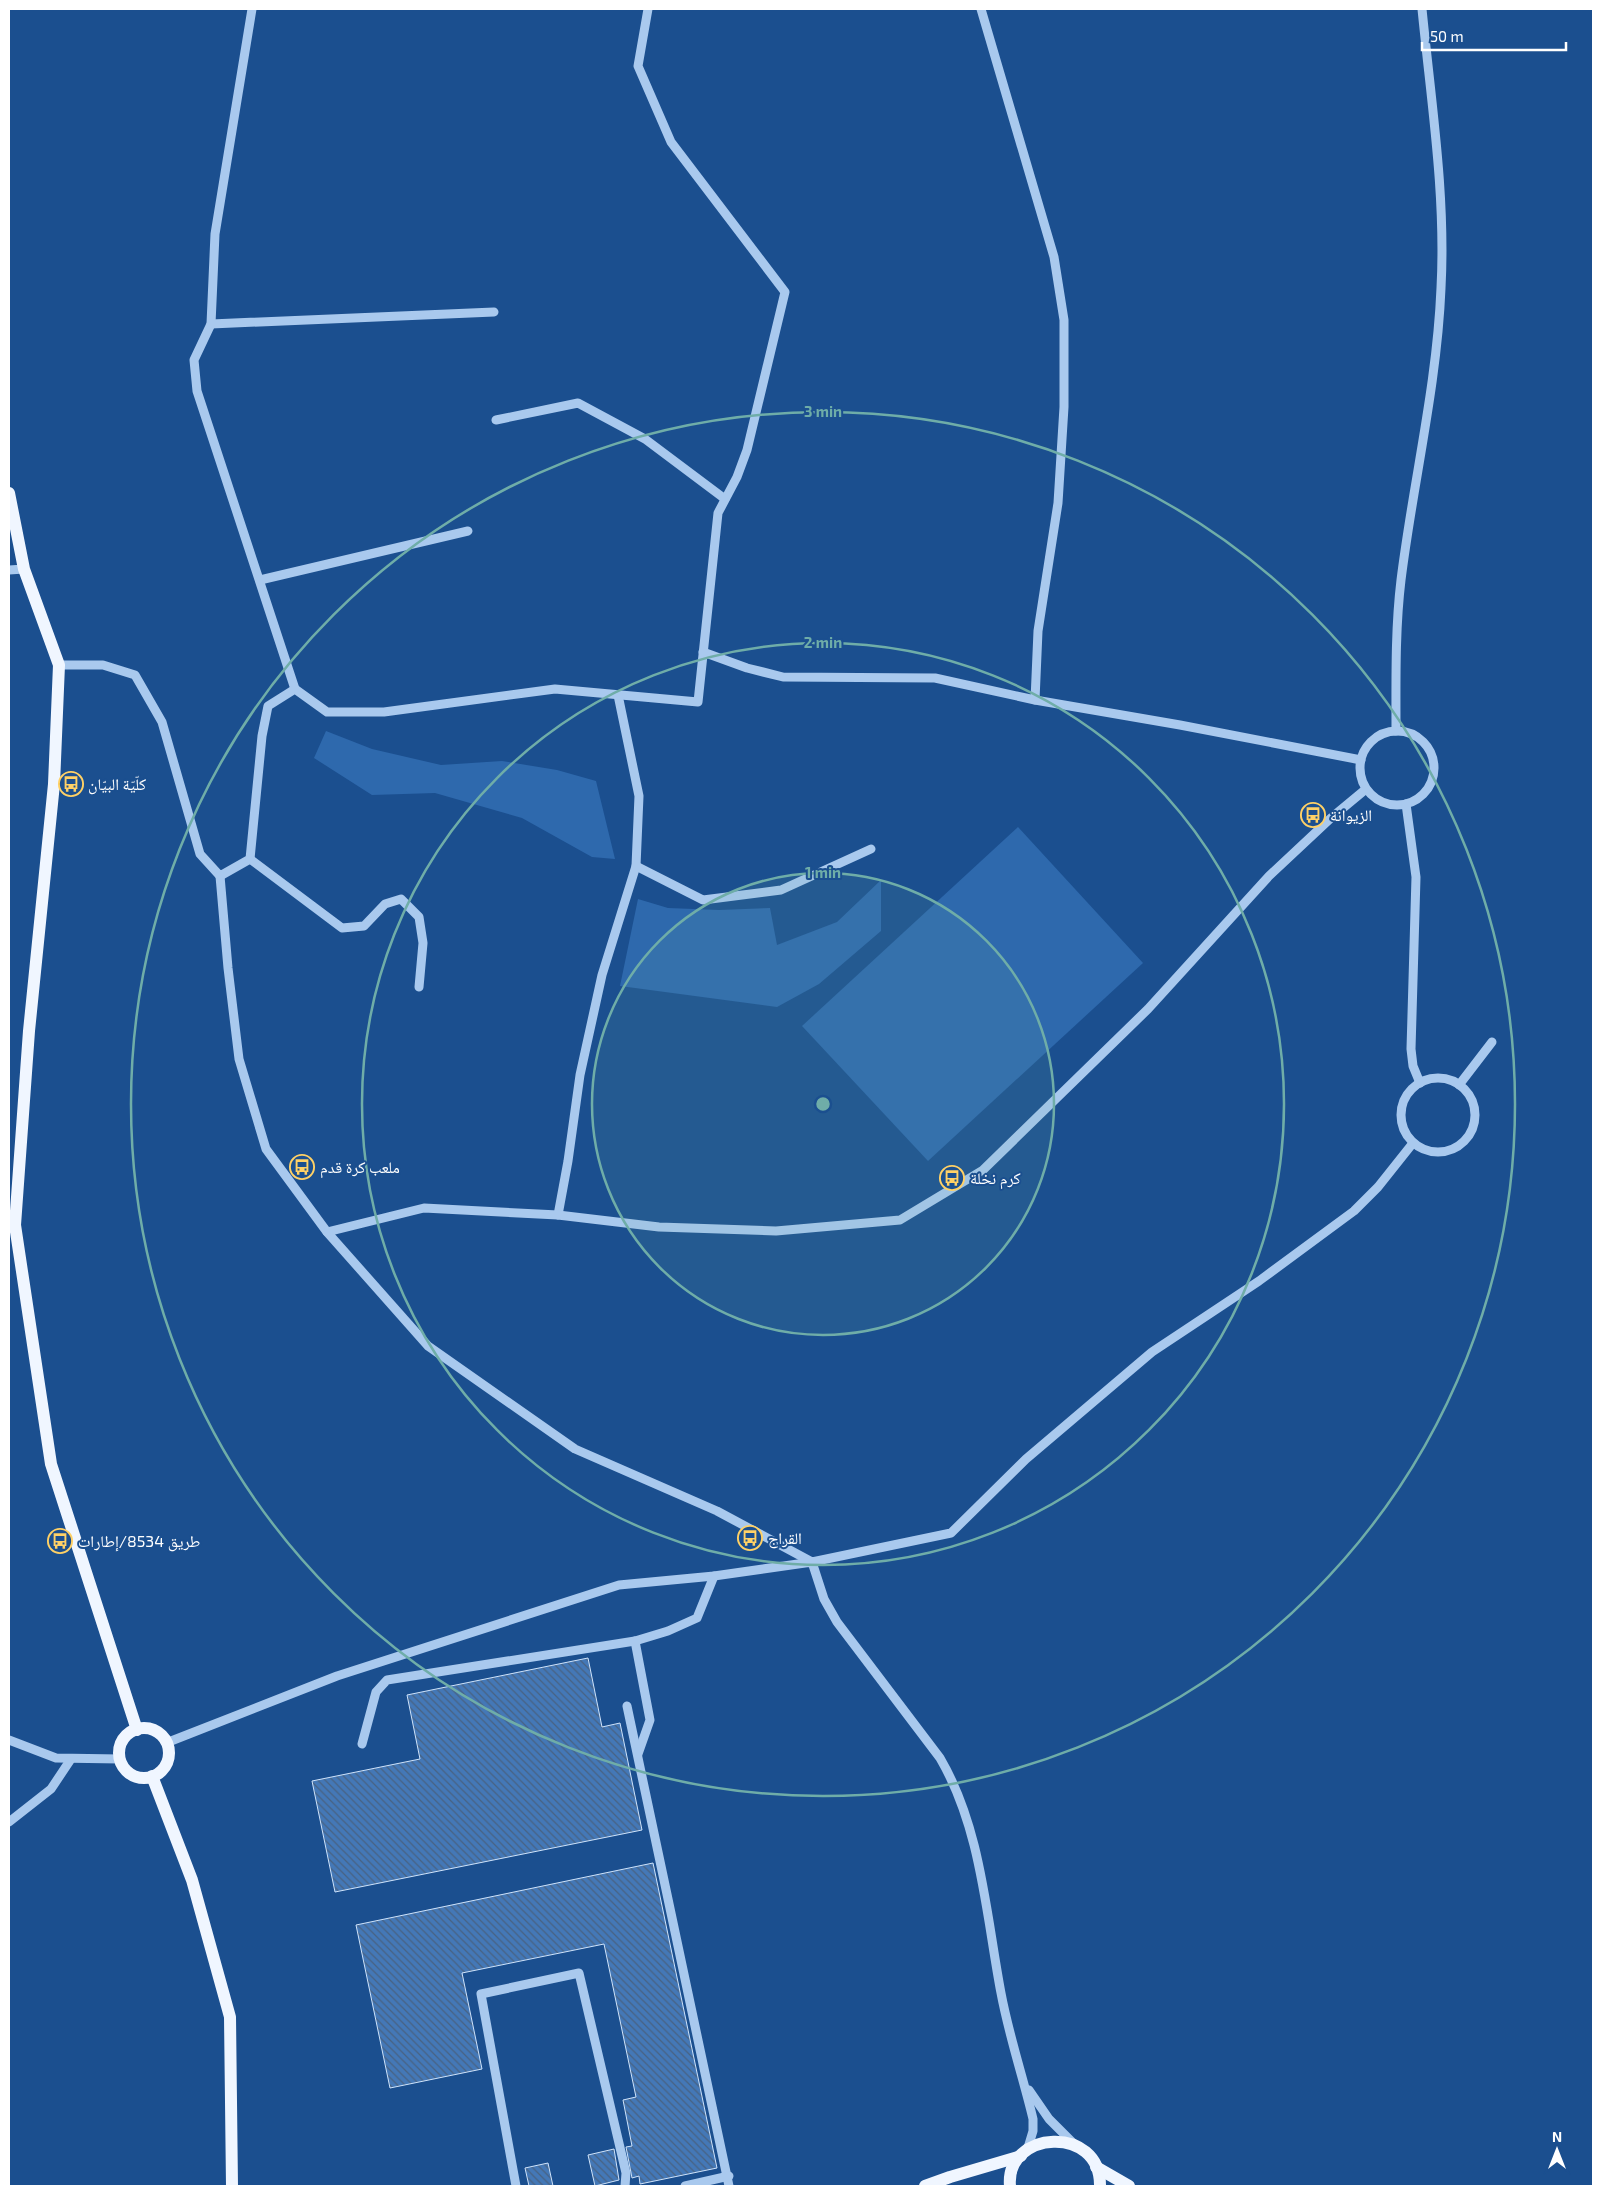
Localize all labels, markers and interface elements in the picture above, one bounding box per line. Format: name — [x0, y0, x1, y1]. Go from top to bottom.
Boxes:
scale bar — [1422, 20, 1566, 52]
text: 50 m — [1430, 27, 1464, 45]
text: 3 min — [804, 402, 842, 420]
text: 2 min — [804, 633, 842, 651]
bus stop icon: كلّيّة البيّان — [58, 771, 84, 797]
place label: كلّيّة البيّان — [88, 774, 147, 795]
bus stop icon: الزيوانة — [1300, 802, 1326, 828]
place label: الزيوانة — [1330, 805, 1372, 825]
text: 1 min — [805, 863, 841, 881]
centre of rings — [814, 1095, 832, 1113]
bus stop icon: ملعب كرة قدم — [289, 1154, 315, 1180]
place label: ملعب كرة قدم — [320, 1157, 400, 1178]
bus stop icon: كرم نخلة — [939, 1165, 965, 1191]
place label: كرم نخلة — [970, 1168, 1021, 1189]
bus stop icon: القراج — [737, 1525, 763, 1551]
bus stop icon: طريق 8534/إطارات — [47, 1528, 73, 1554]
place label: القراج — [768, 1528, 802, 1549]
place label: طريق 8534/إطارات — [78, 1531, 200, 1552]
north arrow — [1532, 2125, 1582, 2175]
text: N — [1552, 2128, 1562, 2145]

